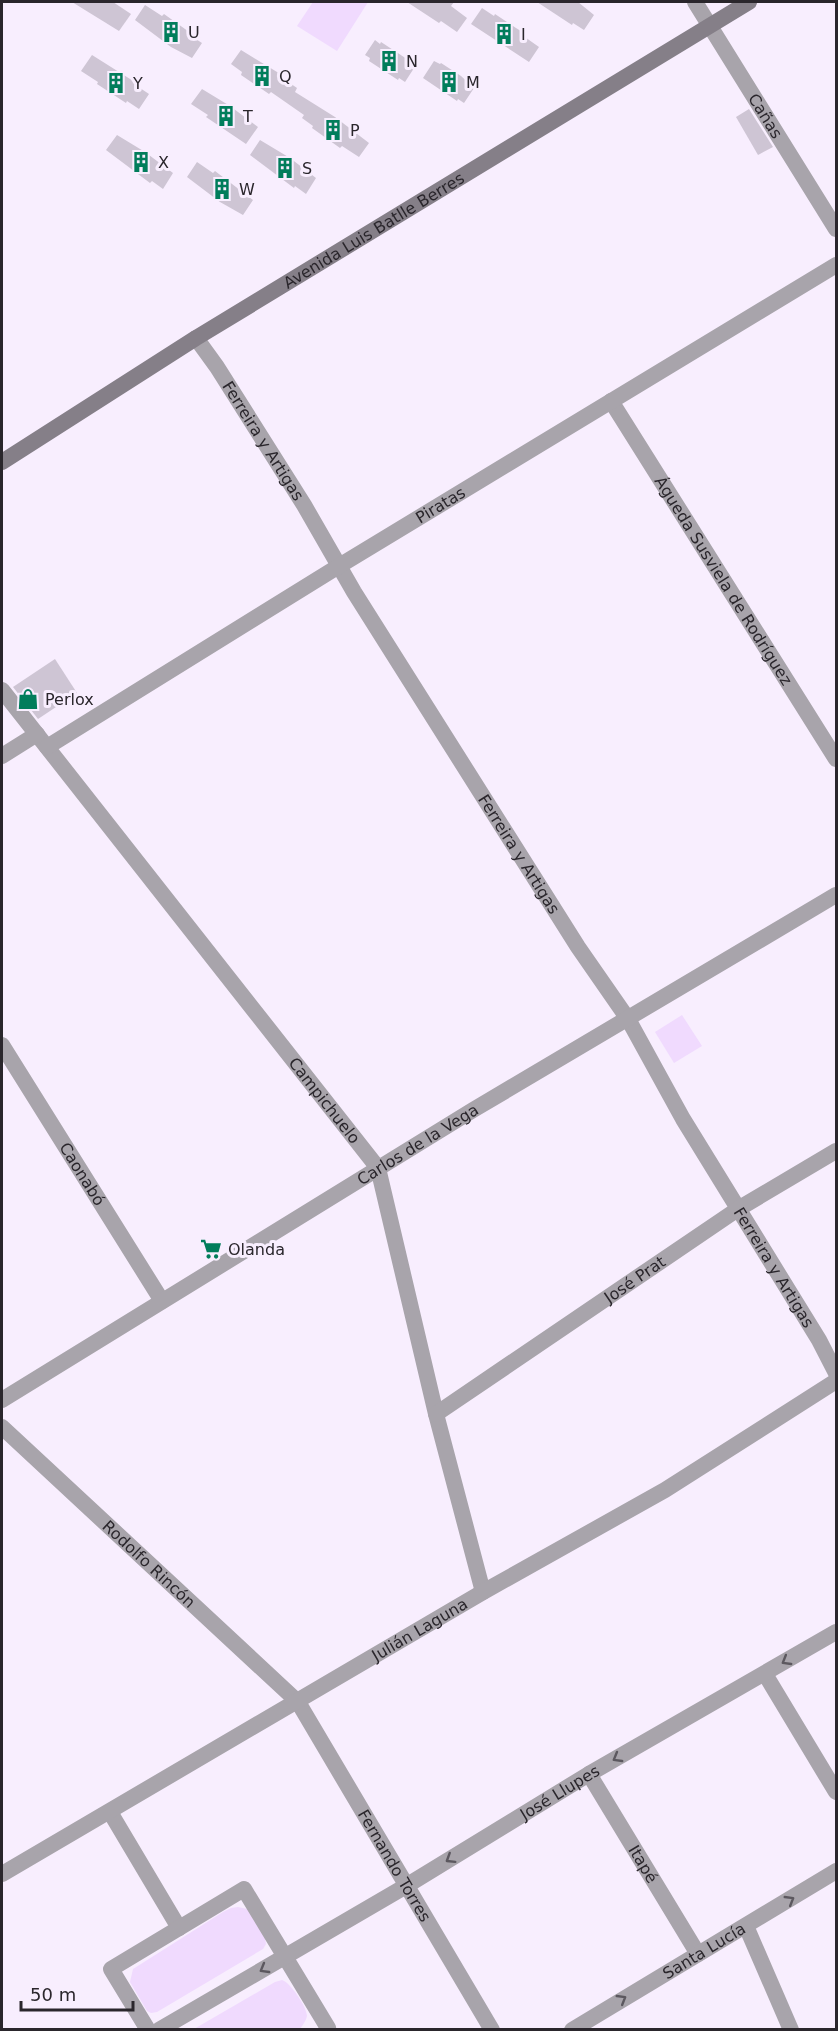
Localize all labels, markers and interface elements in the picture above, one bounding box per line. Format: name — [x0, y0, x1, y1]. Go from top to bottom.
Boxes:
building icon: U — [159, 20, 183, 44]
building icon: I — [492, 22, 516, 46]
place label: U — [188, 23, 200, 42]
place label: I — [521, 25, 526, 44]
building icon: N — [377, 49, 401, 73]
place label: N — [406, 52, 418, 71]
building icon: Q — [250, 64, 274, 88]
place label: Q — [279, 67, 292, 86]
building icon: M — [437, 70, 461, 94]
building icon: Y — [104, 71, 128, 95]
place label: M — [466, 73, 480, 92]
place label: Y — [132, 74, 143, 93]
street label: Cañas — [744, 90, 786, 142]
building icon: T — [214, 104, 238, 128]
place label: T — [242, 107, 253, 126]
building icon: P — [321, 118, 345, 142]
place label: P — [350, 121, 360, 140]
building icon: X — [129, 150, 153, 174]
place label: X — [158, 153, 169, 172]
building icon: S — [273, 156, 297, 180]
place label: S — [302, 159, 312, 178]
street label: Avenida Luis Batlle Berres — [280, 168, 468, 293]
building icon: W — [210, 177, 234, 201]
place label: W — [239, 180, 255, 199]
street label: Ferreira y Artigas — [218, 378, 308, 504]
street label: Águeda Susviela de Rodríguez — [651, 473, 796, 689]
street label: Piratas — [412, 483, 469, 527]
shop icon: Perlox — [16, 687, 40, 711]
place label: Perlox — [45, 690, 94, 709]
street label: Ferreira y Artigas — [474, 791, 564, 917]
street label: Campichuelo — [285, 1054, 364, 1147]
street label: Carlos de la Vega — [354, 1100, 482, 1189]
street label: Caonabó — [55, 1139, 109, 1209]
street label: Ferreira y Artigas — [730, 1204, 818, 1331]
supermarket icon: Olanda — [199, 1237, 223, 1261]
place label: Olanda — [228, 1240, 285, 1259]
street label: José Prat — [600, 1252, 669, 1308]
street label: Rodolfo Rincón — [99, 1517, 199, 1612]
street label: Julián Laguna — [368, 1594, 471, 1666]
one-way arrow — [782, 1654, 792, 1666]
one-way arrow — [612, 1751, 623, 1762]
street label: José Llupes — [516, 1761, 603, 1824]
street label: Fernando Torres — [354, 1806, 435, 1925]
street label: Itapé — [624, 1842, 662, 1886]
one-way arrow — [446, 1852, 456, 1864]
one-way arrow — [784, 1895, 794, 1907]
street label: Santa Lucía — [659, 1919, 749, 1983]
one-way arrow — [260, 1962, 270, 1974]
scale bar — [21, 1974, 134, 2012]
text: 50 m — [30, 1984, 76, 2005]
one-way arrow — [616, 1995, 626, 2007]

